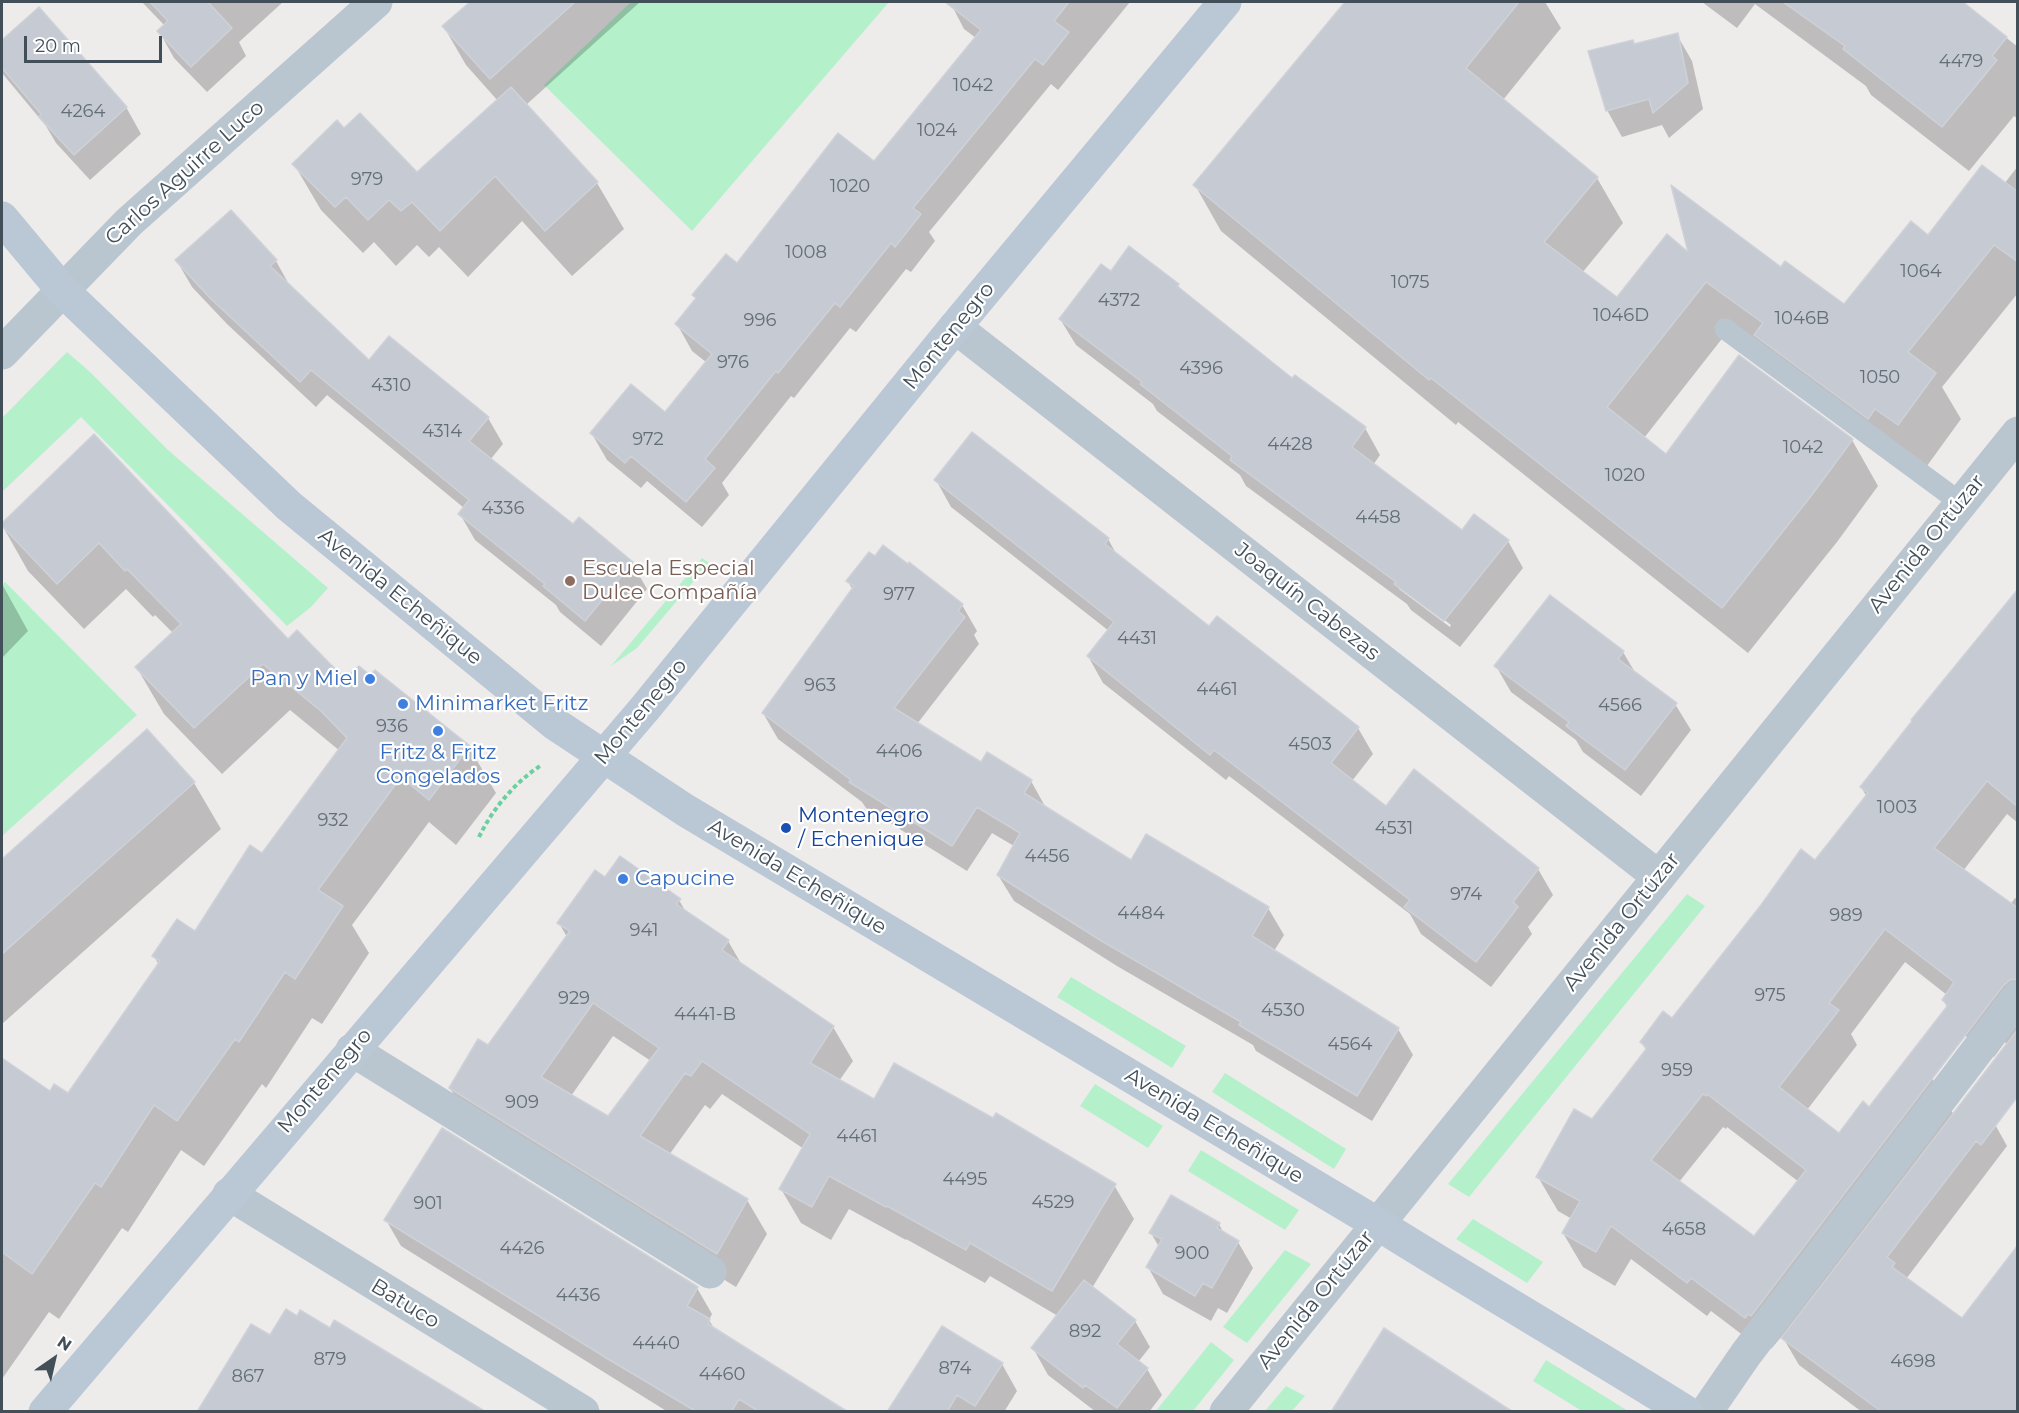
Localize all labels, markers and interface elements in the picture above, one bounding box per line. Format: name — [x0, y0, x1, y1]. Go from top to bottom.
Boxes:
scale bar — [27, 24, 165, 62]
text: 20 m — [35, 35, 81, 57]
house number: 4479 — [1939, 51, 1983, 73]
house number: 1042 — [953, 75, 993, 97]
street label: Carlos Aguirre Luco — [100, 95, 270, 251]
house number: 4264 — [61, 101, 105, 123]
house number: 1024 — [917, 120, 957, 142]
house number: 979 — [351, 169, 383, 191]
house number: 1020 — [830, 176, 870, 198]
house number: 1008 — [785, 242, 827, 264]
house number: 1064 — [1900, 261, 1942, 283]
house number: 1075 — [1391, 272, 1429, 294]
street label: Montenegro — [898, 277, 1000, 395]
house number: 4372 — [1098, 290, 1140, 312]
house number: 1046D — [1593, 305, 1649, 327]
house number: 1046B — [1775, 308, 1829, 330]
house number: 996 — [744, 310, 776, 332]
house number: 976 — [717, 352, 749, 374]
house number: 4396 — [1179, 358, 1223, 380]
house number: 1050 — [1860, 367, 1900, 389]
house number: 4310 — [371, 375, 411, 397]
house number: 4314 — [422, 421, 462, 443]
house number: 972 — [632, 429, 664, 451]
house number: 4428 — [1267, 434, 1313, 456]
house number: 1042 — [1783, 437, 1823, 459]
house number: 1020 — [1605, 465, 1645, 487]
street label: Avenida Ortúzar — [1863, 470, 1991, 618]
house number: 4336 — [482, 498, 524, 520]
house number: 4458 — [1355, 507, 1401, 529]
street label: Avenida Echeñique — [313, 523, 487, 671]
street label: Joaquín Cabezas — [1230, 538, 1384, 666]
place label: Escuela Especial Dulce Compañía — [582, 556, 758, 606]
marker: Escuela Especial Dulce Compañía — [563, 574, 577, 588]
house number: 977 — [883, 584, 915, 606]
house number: 4431 — [1117, 628, 1157, 650]
street label: Montenegro — [589, 654, 693, 770]
place label: Pan y Miel — [250, 666, 358, 692]
marker: Pan y Miel — [363, 672, 377, 686]
house number: 963 — [804, 675, 836, 697]
house number: 4461 — [1196, 679, 1238, 701]
place label: Minimarket Fritz — [415, 691, 588, 717]
house number: 4566 — [1598, 695, 1642, 717]
marker: Minimarket Fritz — [396, 697, 410, 711]
house number: 936 — [376, 716, 408, 738]
marker: Fritz & Fritz Congelados — [431, 724, 445, 738]
house number: 4503 — [1288, 734, 1332, 756]
place label: Fritz & Fritz Congelados — [376, 740, 500, 790]
house number: 4406 — [876, 741, 922, 763]
house number: 1003 — [1877, 797, 1917, 819]
place label: Montenegro / Echenique — [798, 803, 929, 853]
house number: 932 — [317, 810, 349, 832]
street label: Avenida Echeñique — [703, 814, 891, 940]
house number: 4531 — [1375, 818, 1413, 840]
marker: Montenegro / Echenique — [779, 821, 793, 835]
house number: 4456 — [1025, 846, 1069, 868]
street label: Avenida Ortúzar — [1558, 848, 1686, 996]
place label: Capucine — [635, 866, 735, 892]
marker: Capucine — [616, 872, 630, 886]
house number: 974 — [1450, 884, 1482, 906]
house number: 4484 — [1117, 903, 1165, 925]
house number: 989 — [1829, 905, 1863, 927]
house number: 941 — [630, 920, 658, 942]
house number: 975 — [1754, 985, 1786, 1007]
house number: 929 — [558, 988, 590, 1010]
house number: 4530 — [1261, 1000, 1305, 1022]
house number: 4441-B — [674, 1004, 736, 1026]
street label: Montenegro — [273, 1023, 377, 1139]
house number: 4564 — [1328, 1034, 1372, 1056]
house number: 959 — [1661, 1060, 1693, 1082]
street label: Avenida Echeñique — [1120, 1063, 1308, 1189]
house number: 909 — [505, 1092, 539, 1114]
house number: 4461 — [836, 1126, 878, 1148]
house number: 4495 — [943, 1169, 987, 1191]
house number: 4529 — [1031, 1192, 1075, 1214]
house number: 901 — [413, 1193, 443, 1215]
house number: 4658 — [1662, 1219, 1706, 1241]
street label: Avenida Ortúzar — [1252, 1226, 1380, 1374]
house number: 4426 — [500, 1238, 544, 1260]
house number: 900 — [1175, 1243, 1209, 1265]
street label: Batuco — [366, 1274, 444, 1334]
house number: 4436 — [556, 1285, 600, 1307]
house number: 892 — [1069, 1321, 1101, 1343]
north arrow — [24, 1329, 84, 1389]
text: N — [54, 1332, 75, 1355]
house number: 4440 — [632, 1333, 680, 1355]
house number: 879 — [313, 1349, 347, 1371]
house number: 4698 — [1890, 1351, 1936, 1373]
house number: 874 — [939, 1358, 971, 1380]
house number: 4460 — [699, 1364, 745, 1386]
house number: 867 — [232, 1366, 264, 1388]

